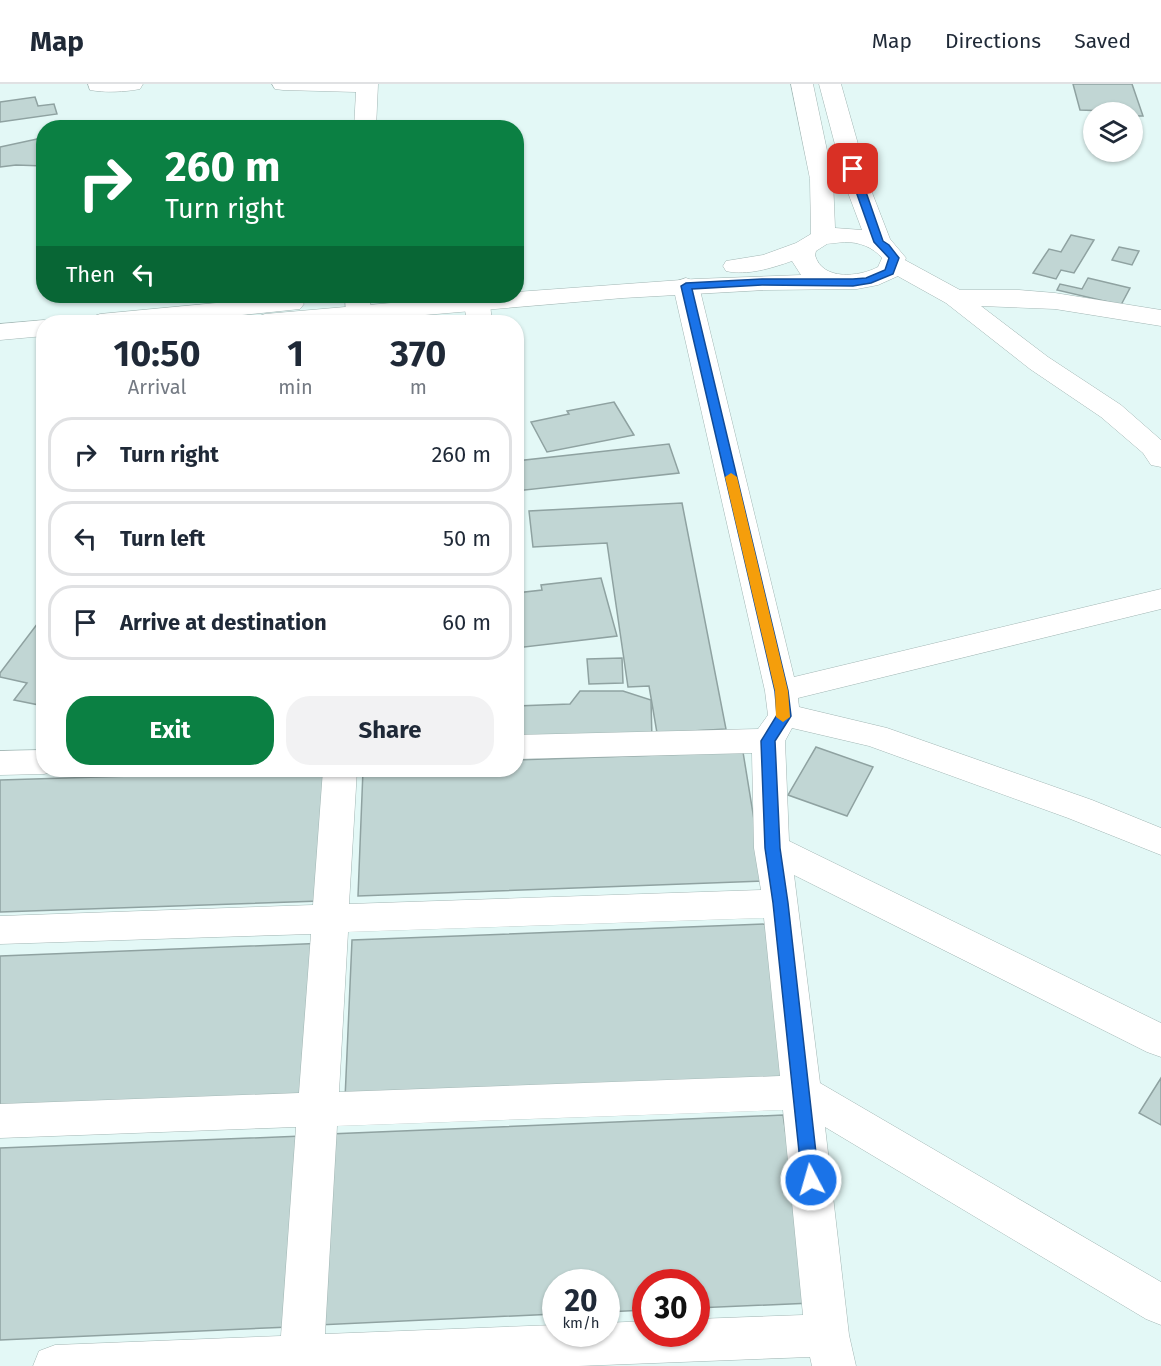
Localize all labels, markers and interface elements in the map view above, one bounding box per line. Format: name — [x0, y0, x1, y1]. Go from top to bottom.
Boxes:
text: Map — [30, 25, 84, 58]
text: Map — [872, 28, 912, 54]
text: Directions — [945, 28, 1041, 54]
text: Saved — [1074, 28, 1131, 54]
map controls — [1083, 102, 1143, 162]
button: layers — [1083, 102, 1143, 162]
text: 260 m — [165, 142, 280, 192]
pin — [827, 143, 878, 194]
icon: right — [66, 144, 144, 222]
icon: arrive — [836, 152, 869, 185]
text: Turn right — [165, 193, 285, 225]
icon: left — [127, 258, 160, 291]
text: Then — [66, 261, 115, 288]
text: 10:50 — [114, 332, 201, 376]
text: 1 — [287, 332, 304, 376]
text: 370 — [390, 332, 446, 376]
text: Arrival — [128, 375, 186, 399]
text: min — [278, 375, 313, 399]
text: m — [410, 375, 427, 399]
icon: right — [69, 438, 102, 471]
text: Turn right — [120, 441, 219, 468]
text: 260 m — [431, 441, 491, 468]
icon: left — [69, 522, 102, 555]
text: Turn left — [120, 525, 205, 552]
text: 50 m — [443, 525, 491, 552]
icon: arrive — [69, 606, 102, 639]
text: Arrive at destination — [120, 609, 327, 636]
text: 60 m — [442, 609, 491, 636]
button: Exit — [66, 696, 274, 765]
button: Share — [286, 696, 494, 765]
position arrow — [779, 1148, 843, 1212]
speed limit sign: 30 — [632, 1269, 710, 1347]
text: 20 — [564, 1283, 598, 1319]
text: km/h — [562, 1314, 600, 1332]

